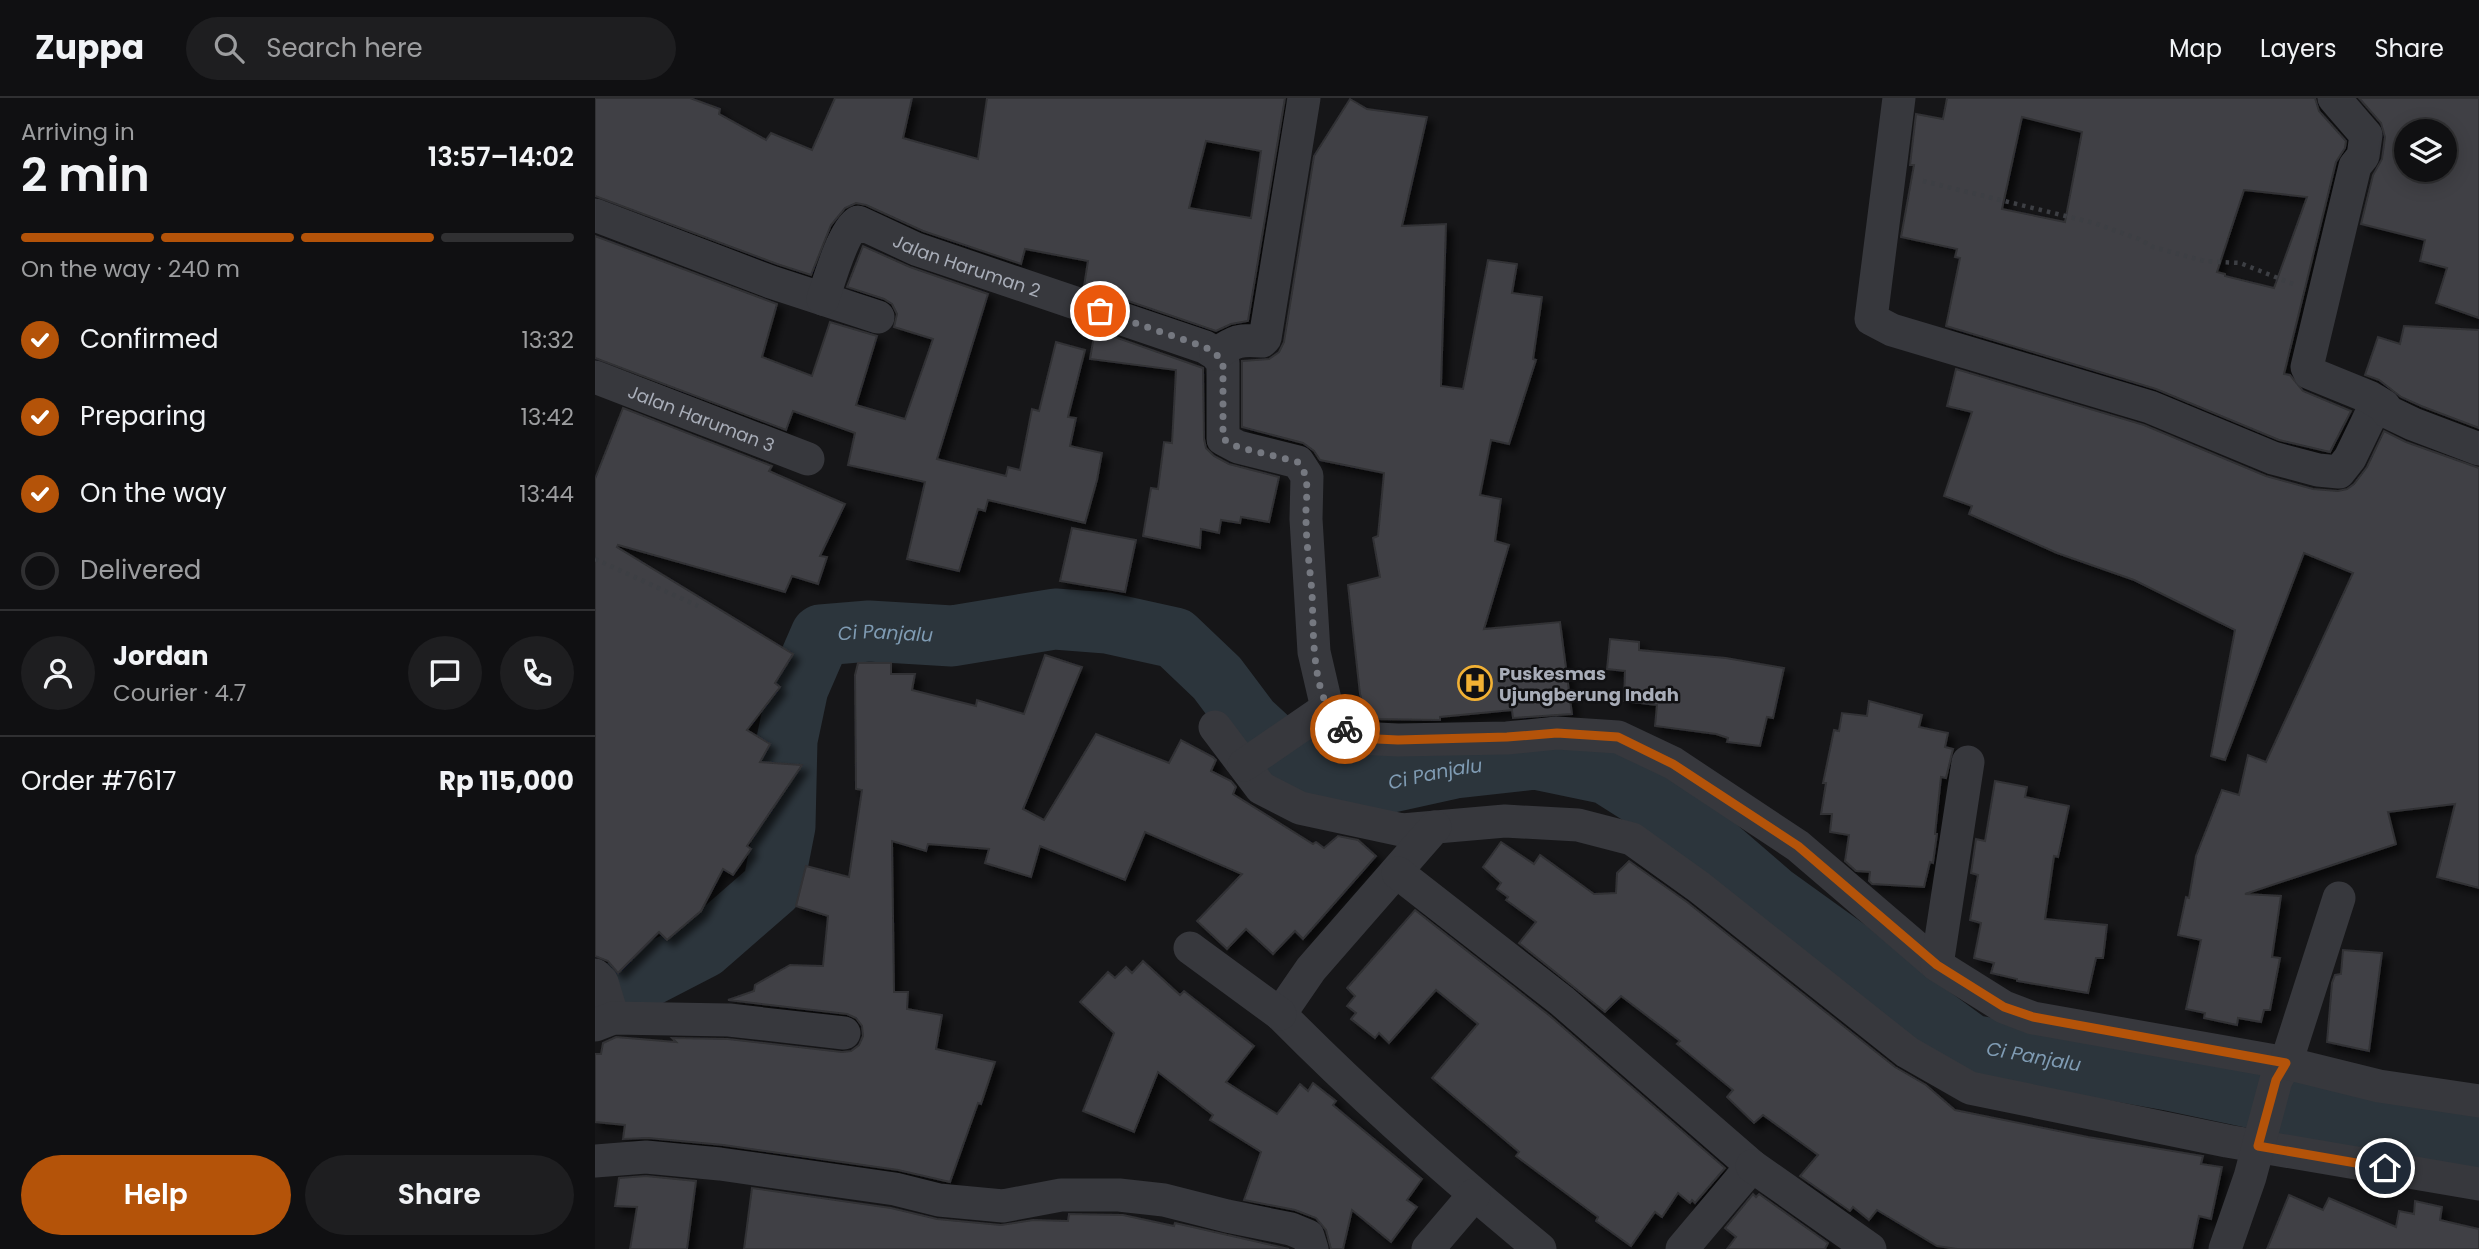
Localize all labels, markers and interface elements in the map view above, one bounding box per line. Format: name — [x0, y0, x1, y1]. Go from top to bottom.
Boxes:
search box — [186, 17, 676, 80]
text: Zuppa — [35, 24, 144, 71]
icon: search — [210, 29, 248, 67]
text: Search here — [266, 30, 423, 66]
text: Map — [2169, 32, 2222, 65]
text: Layers — [2260, 32, 2336, 65]
text: Share — [2374, 32, 2444, 65]
text: Arriving in — [21, 116, 135, 148]
map controls — [2394, 119, 2457, 182]
button: layers — [2394, 119, 2457, 182]
text: 13:57–14:02 — [428, 139, 574, 175]
text: 2 min — [21, 143, 150, 207]
street label: Jalan Haruman 2 — [889, 228, 1044, 303]
text: On the way · 240 m — [21, 253, 240, 285]
pin — [1070, 281, 1130, 341]
icon: bag — [1081, 292, 1119, 330]
icon: check — [21, 321, 59, 359]
text: Confirmed — [80, 321, 218, 357]
text: 13:32 — [521, 324, 574, 356]
street label: Jalan Haruman 3 — [624, 378, 778, 458]
icon: check — [21, 398, 59, 436]
text: Preparing — [80, 398, 206, 434]
text: 13:42 — [521, 401, 574, 433]
icon: check — [21, 475, 59, 513]
text: On the way — [80, 475, 227, 511]
text: 13:44 — [519, 478, 574, 510]
text: Delivered — [80, 552, 201, 588]
water label: Ci Panjalu — [837, 617, 934, 648]
button: person — [21, 636, 95, 710]
button: chat — [408, 636, 482, 710]
button: phone — [500, 636, 574, 710]
text: Jordan — [113, 638, 209, 674]
place label: Puskesmas Ujungberung Indah — [1499, 661, 1679, 707]
hospital icon: Puskesmas Ujungberung Indah — [1456, 664, 1494, 702]
text: Courier · 4.7 — [113, 677, 246, 709]
courier — [1310, 694, 1380, 764]
icon: bike — [1326, 710, 1364, 748]
water label: Ci Panjalu — [1385, 752, 1483, 796]
text: Order #7617 — [21, 763, 177, 799]
text: Rp 115,000 — [439, 763, 574, 799]
water label: Ci Panjalu — [1984, 1035, 2083, 1078]
pin — [2355, 1138, 2415, 1198]
icon: home — [2366, 1149, 2404, 1187]
button: Help — [21, 1155, 291, 1235]
button: Share — [305, 1155, 574, 1235]

